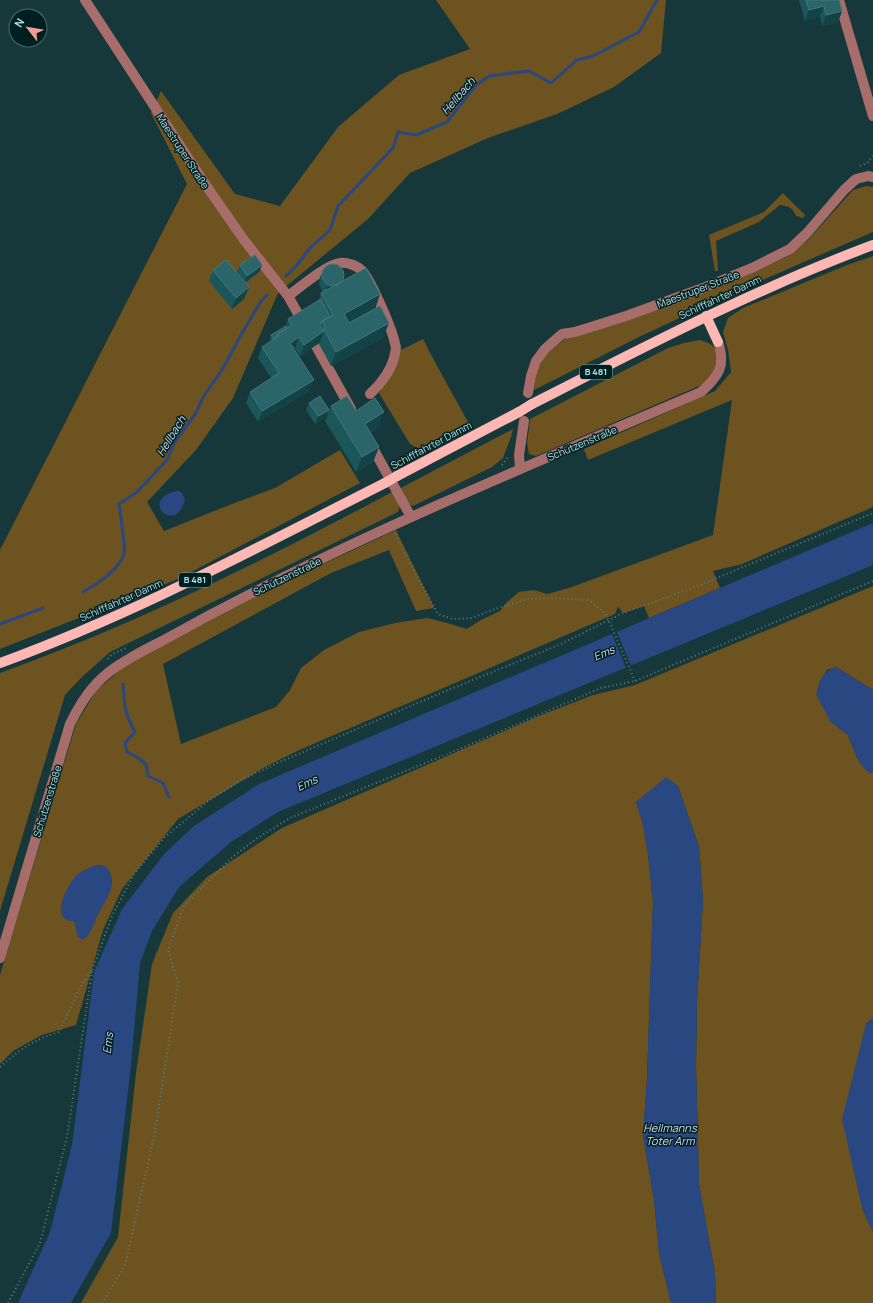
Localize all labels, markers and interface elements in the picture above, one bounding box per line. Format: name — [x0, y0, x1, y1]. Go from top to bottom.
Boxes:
north arrow — [8, 8, 48, 48]
text: N — [11, 15, 28, 30]
water label: Hellbach — [437, 74, 478, 117]
street label: Maestruper Straße — [153, 111, 213, 191]
street label: Maestruper Straße — [655, 267, 741, 311]
street label: Schifffahrter Damm — [676, 272, 764, 322]
road number: B 481 — [580, 365, 612, 379]
water label: Hellbach — [152, 413, 189, 459]
street label: Schifffahrter Damm — [388, 418, 474, 472]
street label: Schützenstraße — [545, 422, 619, 464]
street label: Schützenstraße — [251, 553, 324, 599]
road number: B 481 — [179, 573, 211, 587]
street label: Schifffahrter Damm — [77, 575, 165, 625]
water label: Ems — [591, 641, 618, 663]
street label: Schützenstraße — [29, 763, 65, 839]
water label: Ems — [294, 771, 321, 794]
water label: Ems — [99, 1030, 116, 1054]
water label: Hellmanns Toter Arm — [643, 1120, 698, 1148]

